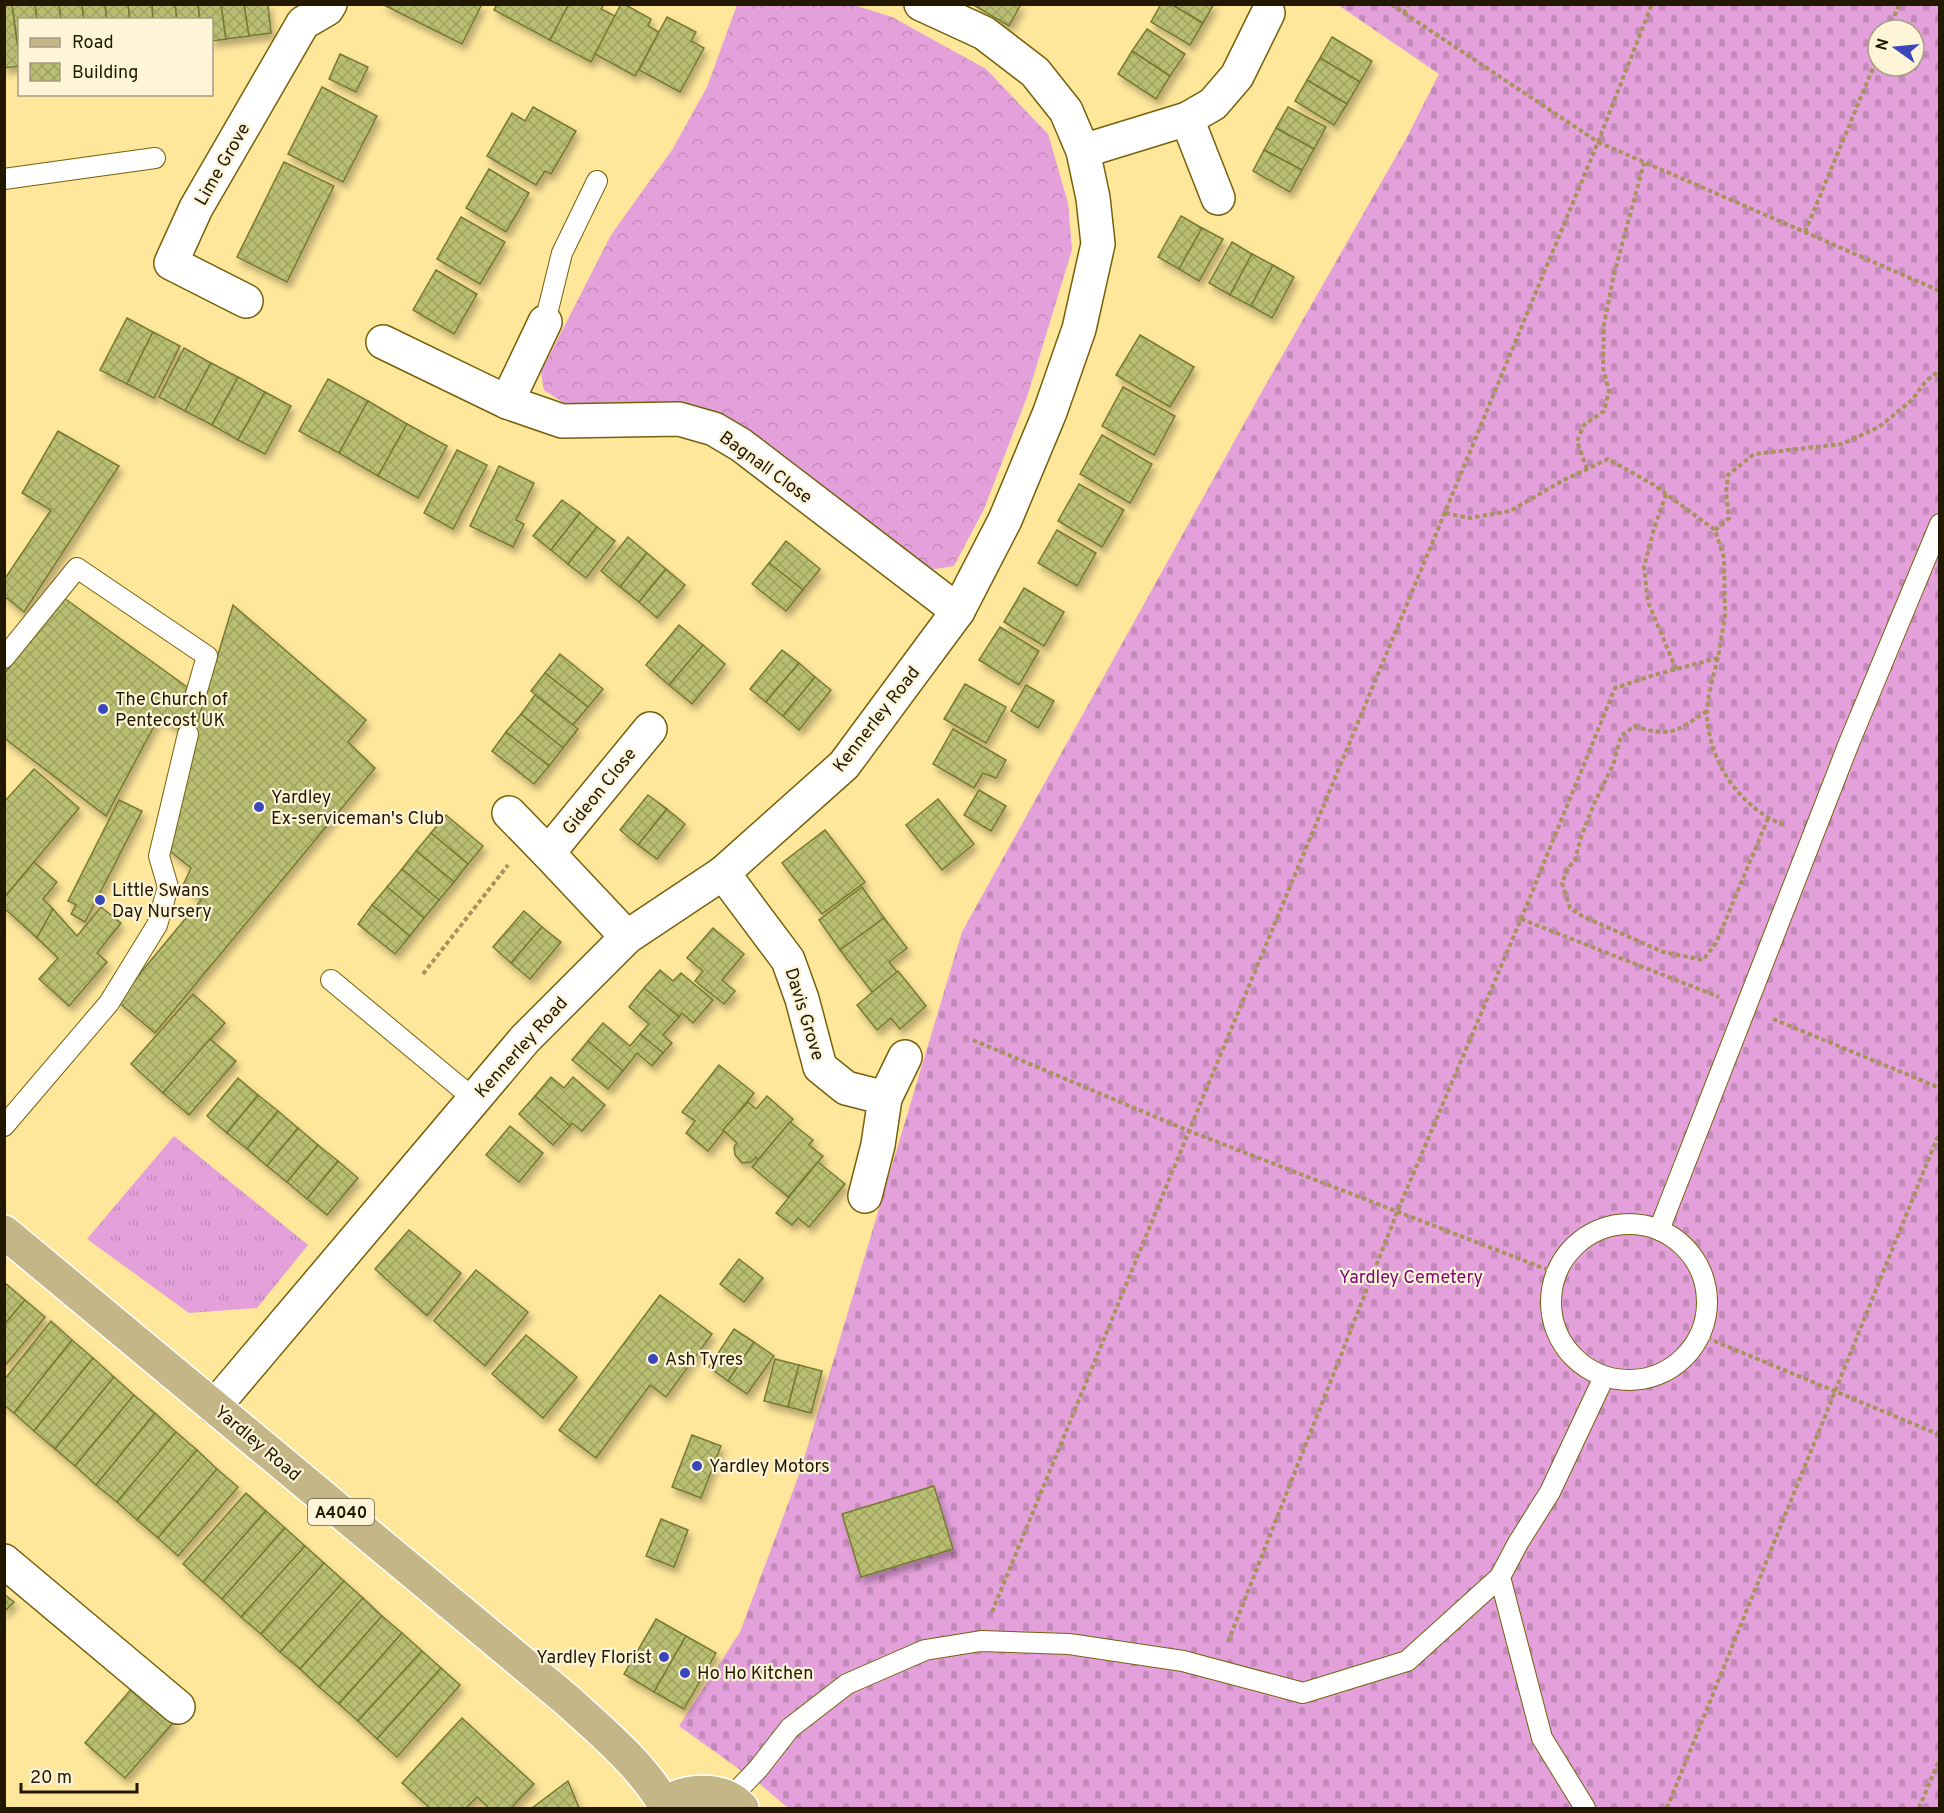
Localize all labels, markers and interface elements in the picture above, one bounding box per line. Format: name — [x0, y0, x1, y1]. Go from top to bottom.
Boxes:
legend — [18, 18, 213, 96]
north arrow — [1866, 18, 1926, 78]
text: Road — [72, 32, 114, 55]
text: N — [1872, 36, 1895, 53]
text: Building — [72, 62, 138, 85]
street label: Lime Grove — [190, 119, 256, 210]
street label: Bagnall Close — [714, 427, 816, 510]
street label: Kennerley Road — [829, 662, 926, 778]
place label: The Church of Pentecost UK — [115, 689, 228, 733]
marker: The Church of Pentecost UK — [96, 702, 110, 716]
street label: Gideon Close — [558, 744, 642, 840]
place label: Yardley Ex-serviceman's Club — [271, 787, 444, 831]
marker: Yardley Ex-serviceman's Club — [252, 800, 266, 814]
place label: Little Swans Day Nursery — [112, 880, 212, 924]
marker: Little Swans Day Nursery — [93, 893, 107, 907]
street label: Davis Grove — [779, 965, 829, 1063]
street label: Kennerley Road — [471, 993, 574, 1103]
park label: Yardley Cemetery — [1339, 1267, 1483, 1290]
place label: Ash Tyres — [665, 1349, 743, 1372]
marker: Ash Tyres — [646, 1352, 660, 1366]
street label: Yardley Road — [209, 1401, 305, 1487]
place label: Yardley Motors — [709, 1456, 830, 1479]
marker: Yardley Motors — [690, 1459, 704, 1473]
road number: A4040 — [308, 1499, 374, 1525]
place label: Yardley Florist — [536, 1647, 652, 1670]
marker: Yardley Florist — [657, 1650, 671, 1664]
place label: Ho Ho Kitchen — [697, 1663, 813, 1686]
marker: Ho Ho Kitchen — [678, 1666, 692, 1680]
scale bar — [21, 1756, 136, 1794]
text: 20 m — [30, 1767, 72, 1790]

